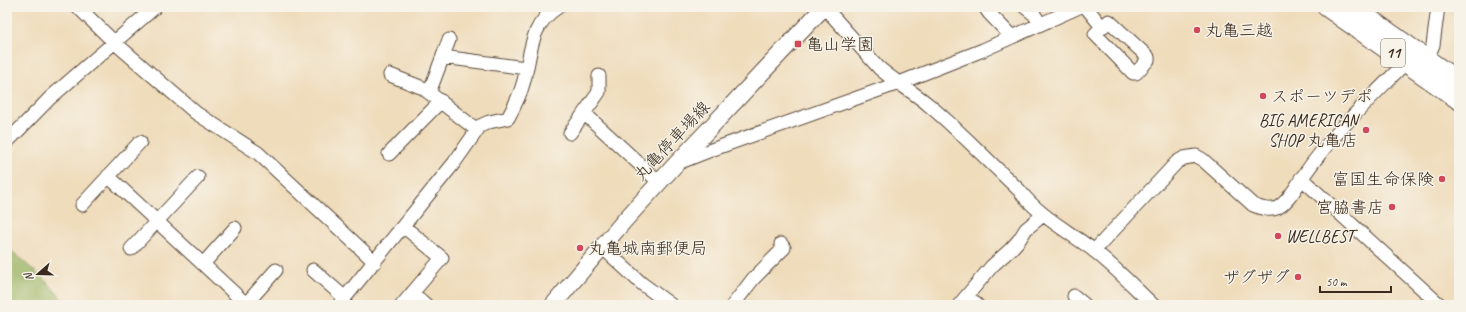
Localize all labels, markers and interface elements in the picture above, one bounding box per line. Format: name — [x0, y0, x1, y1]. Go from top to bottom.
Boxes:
place label: 丸亀三越 — [1205, 20, 1273, 41]
marker: 丸亀三越 — [1192, 25, 1202, 35]
place label: 亀山学園 — [806, 34, 874, 55]
marker: 亀山学園 — [793, 39, 803, 49]
road number: 11 — [1381, 39, 1405, 67]
place label: スポーツデポ — [1271, 86, 1373, 107]
marker: スポーツデポ — [1258, 91, 1268, 101]
street label: 丸亀停車場線 — [630, 97, 714, 185]
place label: BIG AMERICAN SHOP 丸亀店 — [1259, 110, 1360, 151]
marker: BIG AMERICAN SHOP 丸亀店 — [1361, 125, 1371, 135]
place label: 富国生命保険 — [1332, 169, 1434, 190]
marker: 富国生命保険 — [1437, 174, 1447, 184]
place label: 宮脇書店 — [1316, 197, 1384, 218]
marker: 宮脇書店 — [1387, 202, 1397, 212]
place label: WELLBEST — [1286, 226, 1358, 247]
marker: WELLBEST — [1273, 231, 1283, 241]
place label: 丸亀城南郵便局 — [588, 238, 707, 259]
marker: 丸亀城南郵便局 — [575, 243, 585, 253]
north arrow — [18, 254, 58, 294]
place label: ザグザグ — [1223, 267, 1290, 288]
scale bar — [1320, 268, 1391, 294]
text: N — [20, 270, 36, 283]
marker: ザグザグ — [1293, 272, 1303, 282]
text: 50 m — [1326, 274, 1348, 290]

